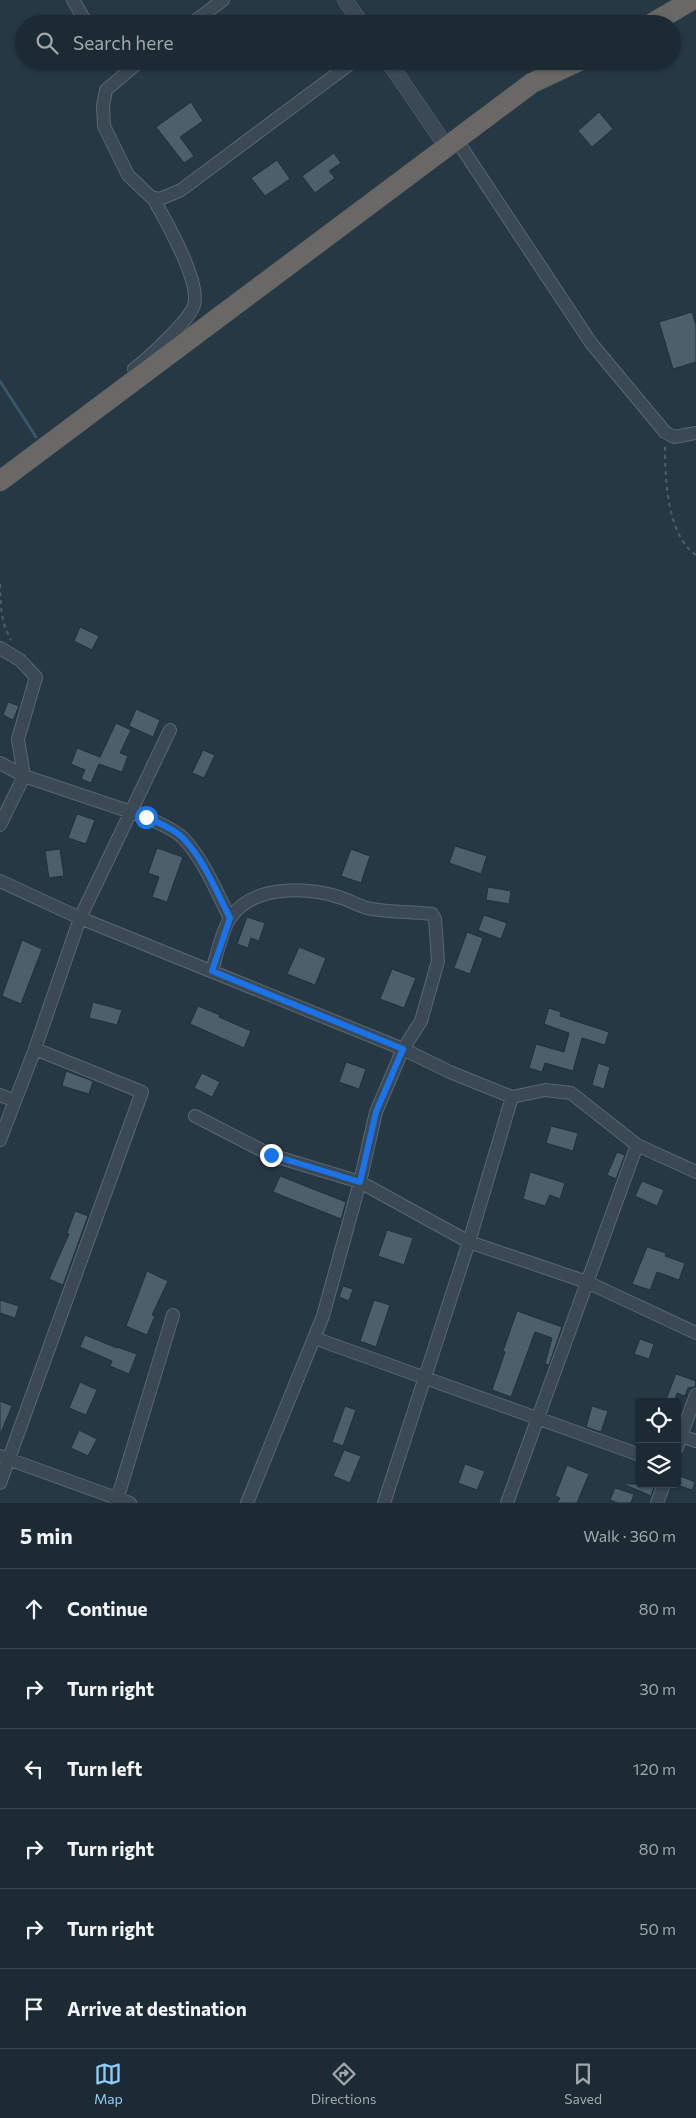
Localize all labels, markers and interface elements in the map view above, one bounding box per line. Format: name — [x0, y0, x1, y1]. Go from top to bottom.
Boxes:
search box — [15, 15, 681, 70]
icon: search — [33, 29, 61, 57]
text: Search here — [73, 31, 173, 54]
route start — [135, 806, 158, 829]
route end — [260, 1144, 283, 1167]
map controls — [636, 1398, 681, 1488]
button: locate — [636, 1398, 681, 1443]
button: layers — [636, 1443, 681, 1488]
text: 5 min — [20, 1523, 73, 1548]
text: Walk · 360 m — [583, 1526, 676, 1545]
icon: ahead — [20, 1595, 48, 1623]
text: Continue — [67, 1597, 147, 1620]
text: 80 m — [639, 1599, 676, 1618]
icon: right — [20, 1675, 48, 1703]
text: Turn right — [67, 1677, 154, 1700]
text: 30 m — [639, 1679, 676, 1698]
icon: left — [20, 1755, 48, 1783]
text: Turn left — [67, 1757, 142, 1780]
text: 120 m — [633, 1759, 676, 1778]
icon: right — [20, 1835, 48, 1863]
text: Turn right — [67, 1837, 154, 1860]
text: 80 m — [639, 1839, 676, 1858]
icon: right — [20, 1915, 48, 1943]
text: Turn right — [67, 1917, 154, 1940]
text: 50 m — [639, 1919, 676, 1938]
icon: arrive — [20, 1995, 48, 2023]
text: Arrive at destination — [67, 1997, 247, 2020]
tab: Map — [94, 2060, 123, 2107]
tab: Directions — [311, 2060, 376, 2107]
tab: Saved — [564, 2060, 602, 2107]

